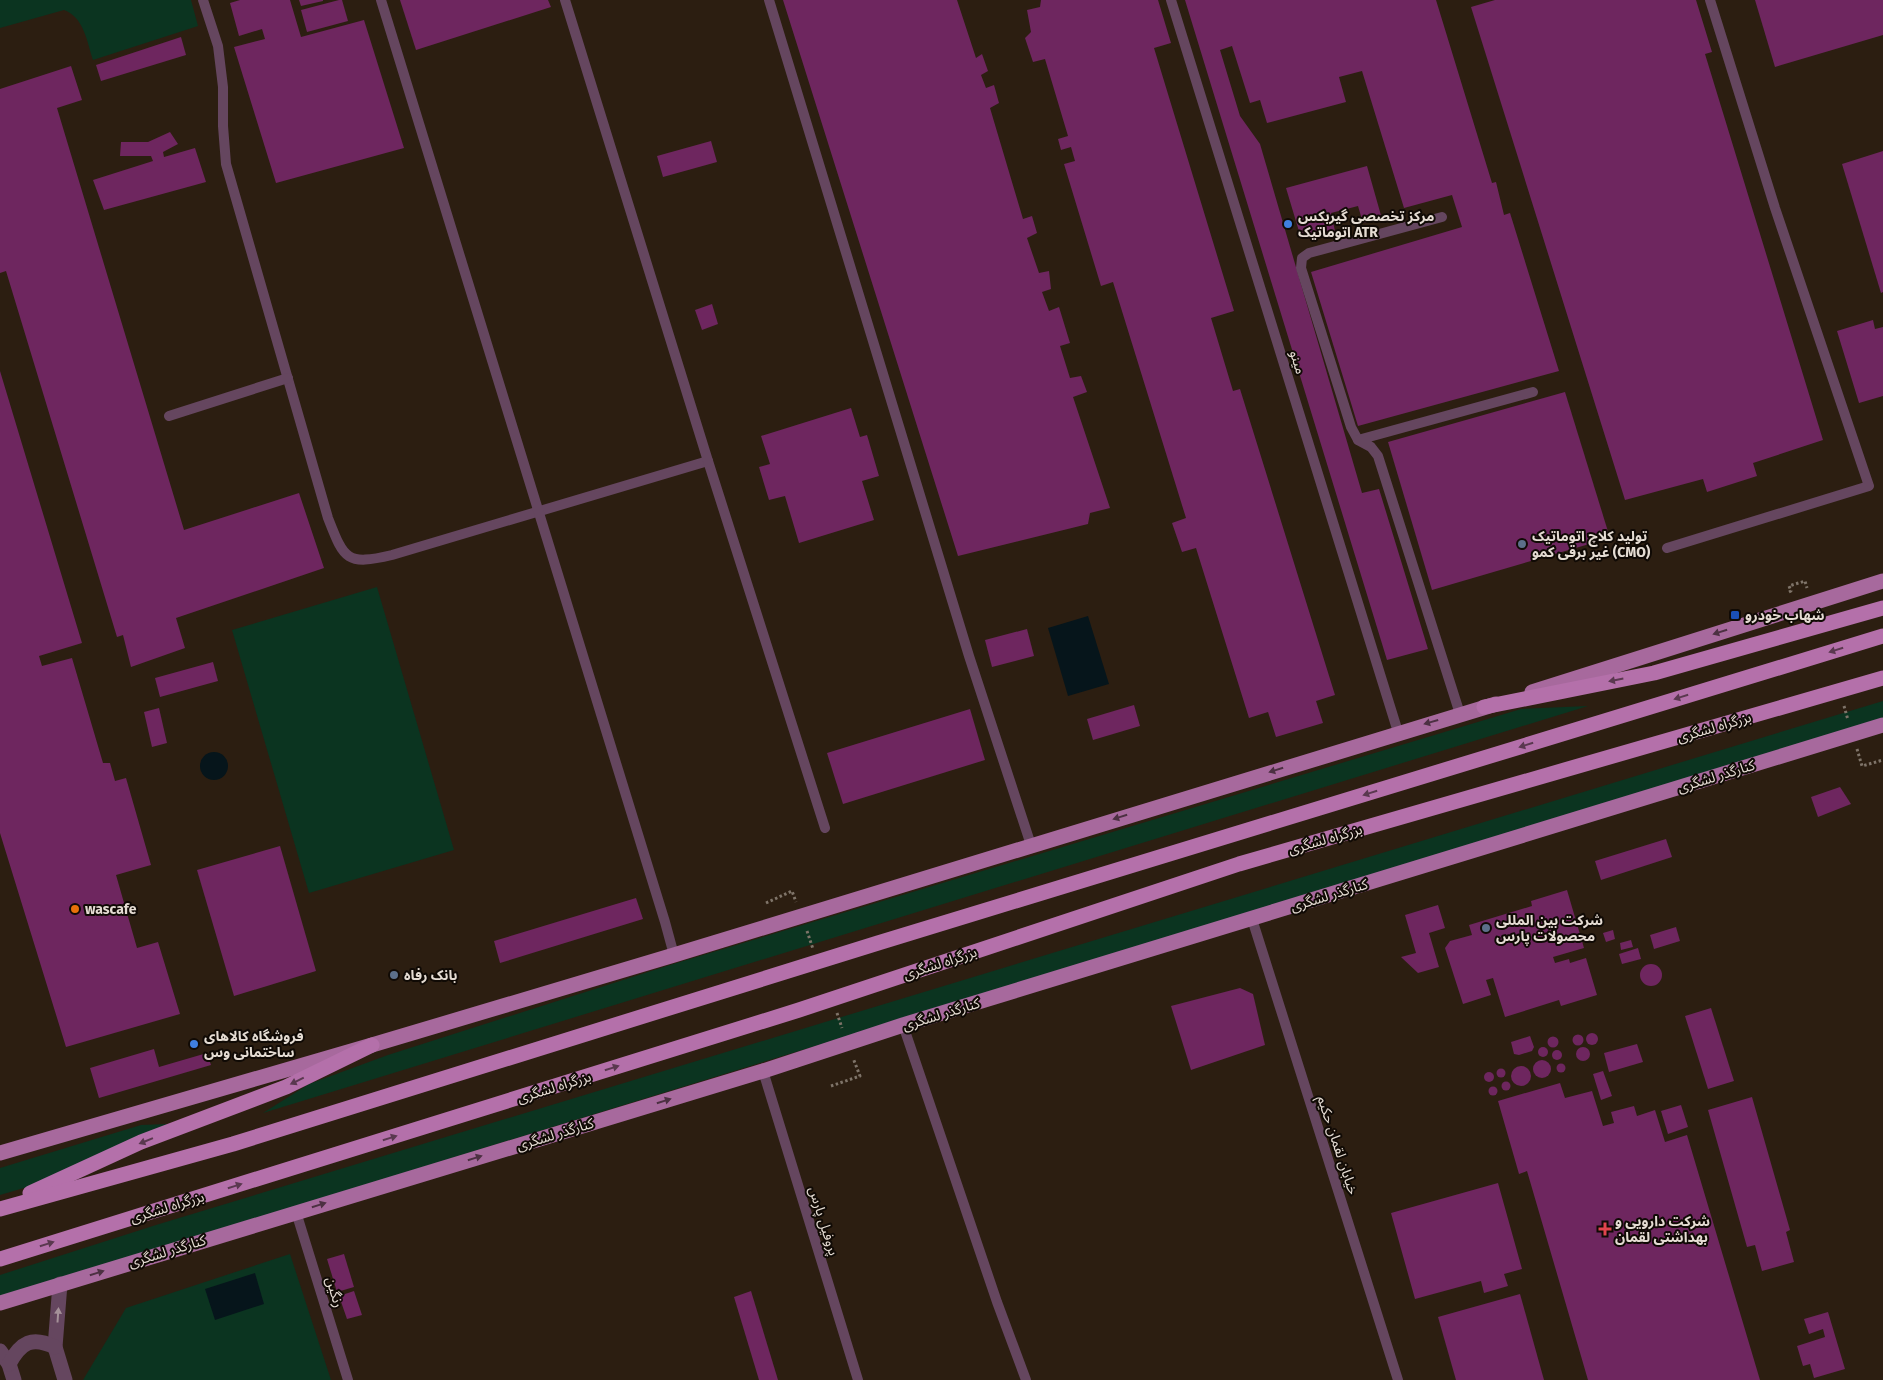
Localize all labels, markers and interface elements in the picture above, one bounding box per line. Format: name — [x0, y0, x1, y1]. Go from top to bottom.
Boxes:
place label: مرکز تخصصی گیربکس اتوماتیک ATR — [1298, 208, 1434, 241]
marker: مرکز تخصصی گیربکس اتوماتیک ATR — [1282, 218, 1294, 230]
street label: مینو — [1286, 348, 1309, 376]
place label: تولید کلاچ اتوماتیک غیر برقی کمو (CMO) — [1532, 528, 1651, 561]
marker: تولید کلاچ اتوماتیک غیر برقی کمو (CMO) — [1516, 538, 1528, 550]
place label: شهاب خودرو — [1745, 607, 1824, 624]
marker: شهاب خودرو — [1729, 609, 1741, 621]
one-way arrow — [1712, 629, 1727, 637]
one-way arrow — [1829, 646, 1844, 654]
one-way arrow — [1608, 677, 1624, 685]
one-way arrow — [1673, 694, 1688, 702]
street label: بزرگراه لشگری — [1675, 709, 1753, 746]
one-way arrow — [1423, 719, 1438, 727]
one-way arrow — [1518, 742, 1533, 749]
street label: کنارگذر لشگری — [1675, 757, 1757, 796]
one-way arrow — [1268, 766, 1283, 774]
one-way arrow — [1363, 789, 1378, 797]
one-way arrow — [1113, 814, 1128, 822]
street label: بزرگراه لشگری — [1286, 821, 1364, 858]
street label: کنارگذر لشگری — [1288, 876, 1370, 915]
place label: wascafe — [85, 901, 137, 918]
marker: wascafe — [69, 903, 81, 915]
place label: شرکت بین المللی محصولات پارس — [1496, 912, 1603, 946]
marker: شرکت بین المللی محصولات پارس — [1480, 922, 1492, 934]
street label: بزرگراه لشگری — [901, 944, 979, 983]
place label: بانک رفاه — [404, 967, 457, 984]
marker: بانک رفاه — [388, 969, 400, 981]
street label: کنارگذر لشگری — [900, 995, 982, 1034]
place label: فروشگاه کالاهای ساختمانی وس — [204, 1028, 304, 1061]
marker: فروشگاه کالاهای ساختمانی وس — [188, 1038, 200, 1050]
one-way arrow — [605, 1064, 620, 1072]
street label: بزرگراه لشگری — [515, 1068, 593, 1107]
one-way arrow — [290, 1077, 304, 1085]
street label: خیابان لقمان حکیم — [1312, 1093, 1362, 1197]
one-way arrow — [656, 1096, 671, 1104]
street label: کنارگذر لشگری — [514, 1115, 596, 1154]
one-way arrow — [383, 1133, 398, 1141]
one-way arrow — [139, 1137, 153, 1145]
one-way arrow — [467, 1153, 482, 1161]
one-way arrow — [228, 1181, 243, 1189]
street label: پروفیل پارس — [804, 1185, 842, 1258]
street label: بزرگراه لشگری — [128, 1188, 206, 1227]
one-way arrow — [312, 1200, 327, 1208]
place label: شرکت دارویی و بهداشتی لقمان — [1615, 1213, 1710, 1246]
marker: شرکت دارویی و بهداشتی لقمان — [1599, 1223, 1611, 1235]
street label: کنارگذر لشگری — [126, 1232, 208, 1271]
one-way arrow — [39, 1240, 54, 1248]
one-way arrow — [89, 1269, 104, 1276]
street label: رنگین — [322, 1275, 347, 1309]
one-way arrow — [54, 1307, 62, 1323]

